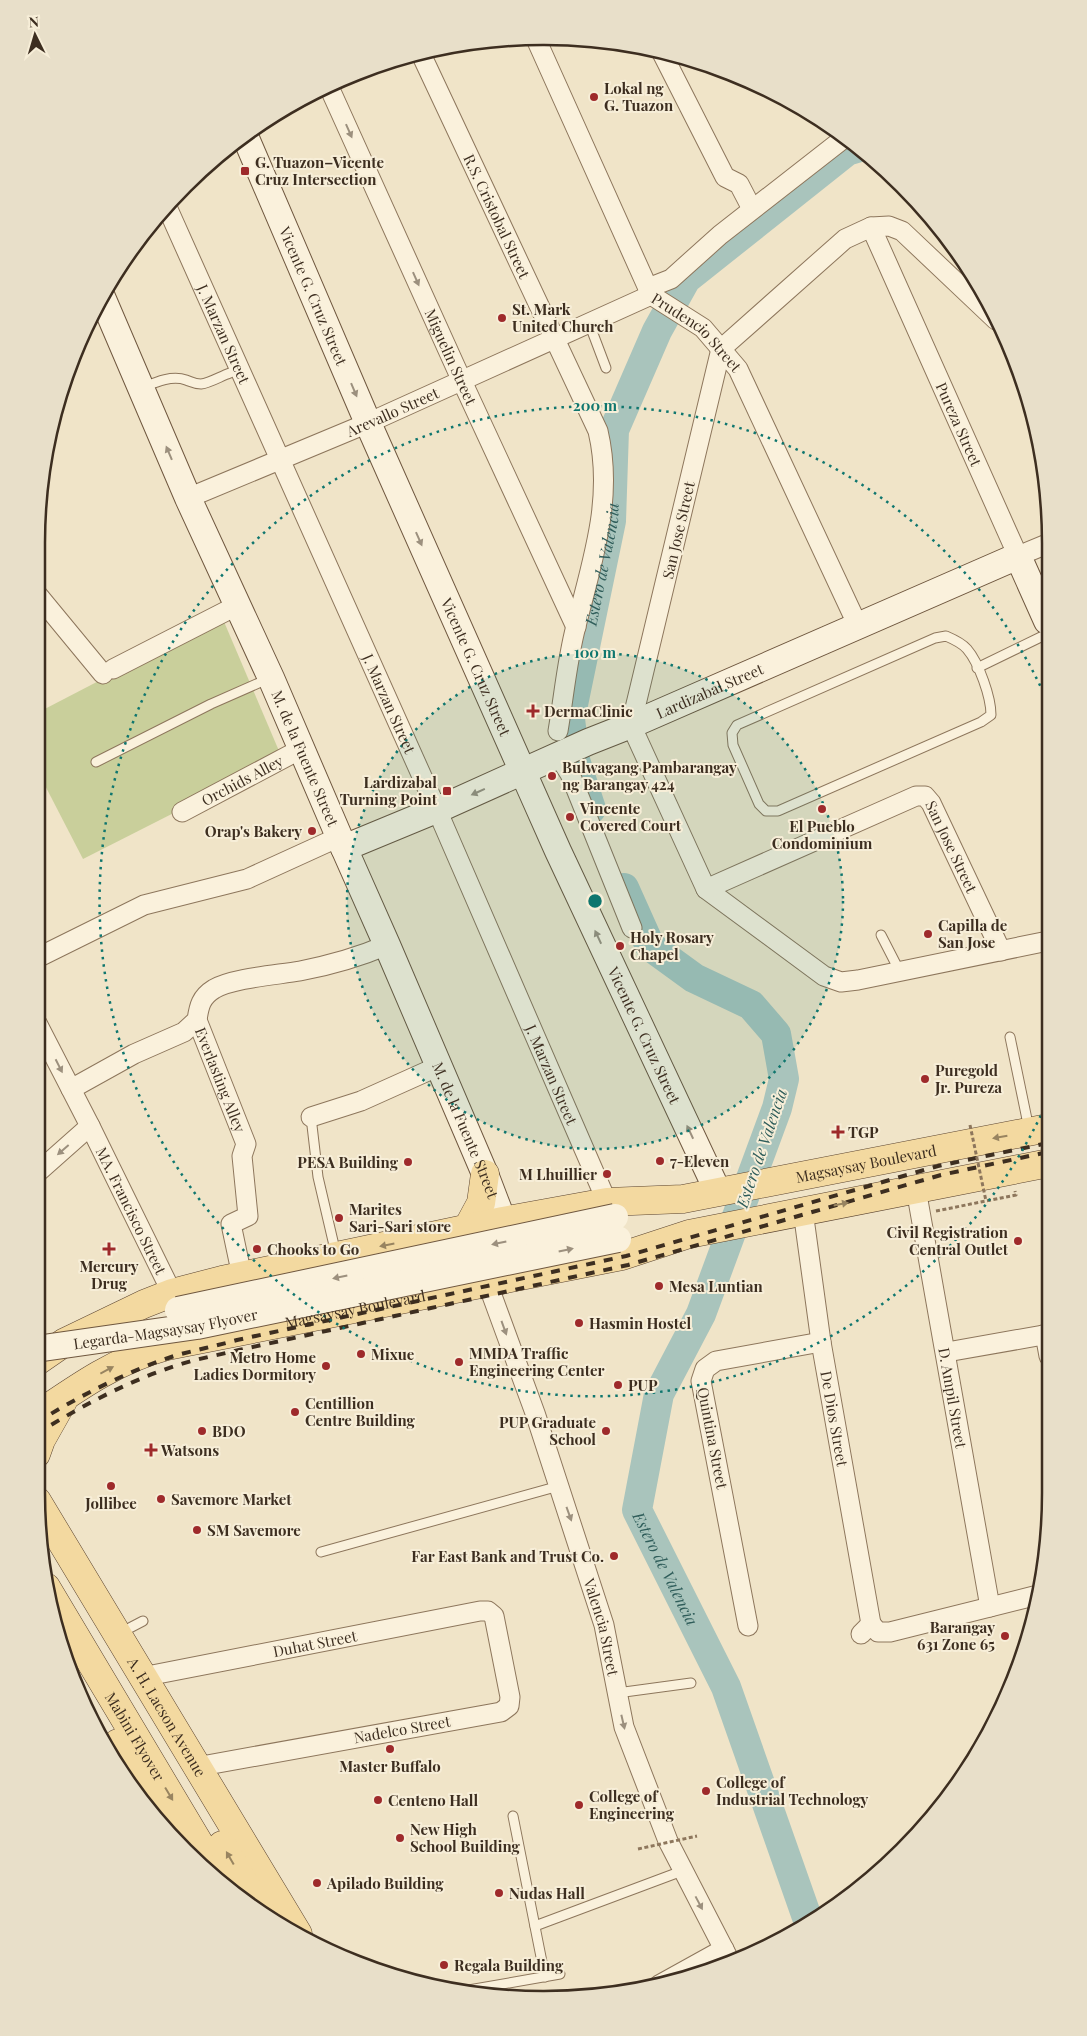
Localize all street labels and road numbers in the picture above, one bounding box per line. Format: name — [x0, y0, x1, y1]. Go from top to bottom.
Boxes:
street label: R.S. Cristobal Street — [459, 151, 535, 282]
street label: Vicente G. Cruz Street — [275, 223, 352, 369]
street label: J. Marzan Street — [192, 280, 255, 387]
street label: Prudencio Street — [648, 288, 746, 376]
street label: Miguelin Street — [421, 305, 482, 409]
street label: Pureza Street — [932, 379, 987, 470]
street label: Arevallo Street — [343, 382, 442, 441]
street label: San Jose Street — [657, 479, 699, 581]
street label: Vicente G. Cruz Street — [436, 594, 516, 740]
street label: J. Marzan Street — [358, 650, 421, 757]
street label: Lardizabal Street — [653, 658, 767, 723]
street label: M. de la Fuente Street — [267, 687, 344, 830]
street label: Orchids Alley — [198, 750, 287, 810]
street label: San Jose Street — [921, 797, 982, 896]
street label: Vicente G. Cruz Street — [603, 963, 685, 1108]
street label: J. Marzan Street — [521, 1021, 582, 1128]
street label: Everlasting Alley — [191, 1024, 250, 1135]
street label: M. de la Fuente Street — [428, 1059, 504, 1202]
street label: Magsaysay Boulevard — [794, 1140, 938, 1187]
street label: MA. Francisco Street — [92, 1143, 172, 1278]
street label: Magsaysay Boulevard — [283, 1285, 427, 1332]
street label: Legarda-Magsaysay Flyover — [72, 1304, 260, 1354]
street label: D. Ampil Street — [934, 1346, 972, 1450]
street label: De Dios Street — [816, 1369, 853, 1468]
street label: Quintina Street — [693, 1385, 733, 1491]
street label: Valencia Street — [579, 1575, 624, 1678]
street label: Duhat Street — [271, 1625, 359, 1661]
street label: A. H. Lacson Avenue — [123, 1652, 211, 1780]
street label: Mabini Flyover — [101, 1688, 170, 1785]
street label: Nadelco Street — [352, 1711, 453, 1747]

